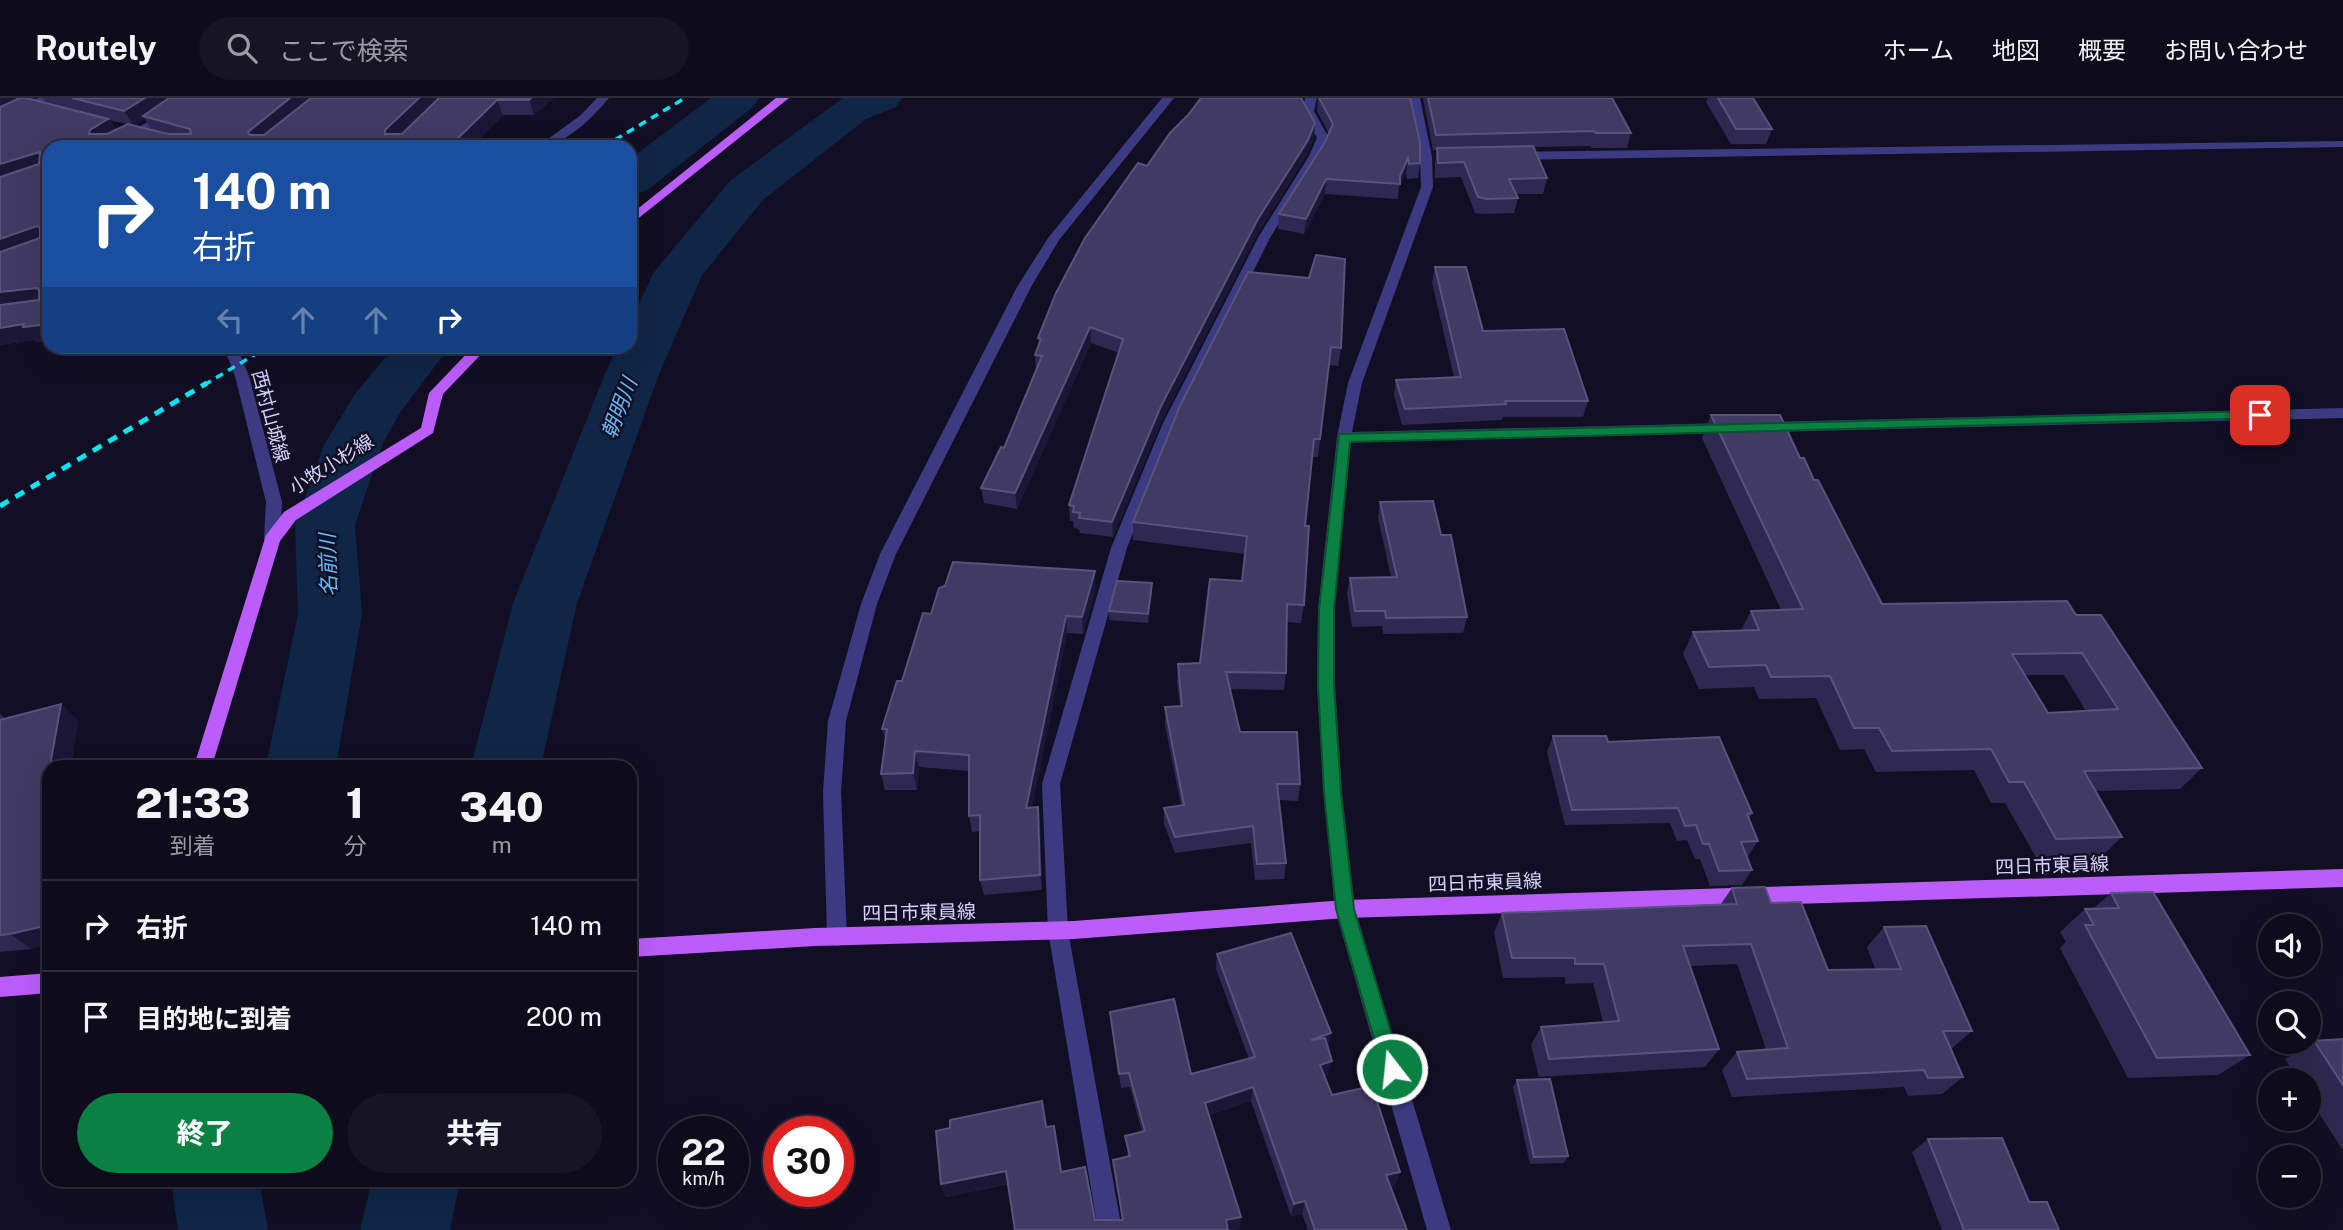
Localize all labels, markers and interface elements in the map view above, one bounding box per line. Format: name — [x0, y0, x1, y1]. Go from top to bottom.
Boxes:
search box — [199, 17, 689, 80]
text: Routely — [35, 29, 157, 67]
icon: search — [223, 29, 261, 67]
text: ここで検索 — [279, 35, 409, 66]
text: ホーム — [1883, 36, 1954, 64]
text: 地図 — [1992, 36, 2040, 64]
text: 概要 — [2078, 36, 2126, 64]
text: お問い合わせ — [2164, 36, 2308, 64]
text: 140 m — [192, 162, 332, 220]
icon: right — [77, 168, 168, 259]
text: 右折 — [192, 228, 256, 265]
icon: left — [211, 301, 249, 339]
icon: ahead — [284, 301, 322, 339]
icon: ahead — [357, 301, 395, 339]
icon: right — [430, 301, 468, 339]
street label: 西村山城線 — [248, 367, 294, 465]
water label: 朝明川 — [596, 372, 643, 442]
pin — [2230, 385, 2290, 445]
icon: arrive — [2241, 396, 2279, 434]
street label: 小牧小杉線 — [285, 429, 377, 499]
water label: 名前川 — [314, 531, 342, 597]
text: 21:33 — [135, 778, 250, 827]
text: 1 — [346, 778, 364, 827]
text: 340 — [460, 782, 544, 831]
text: m — [492, 831, 512, 858]
text: 到着 — [170, 832, 216, 859]
text: 分 — [343, 832, 366, 859]
street label: 四日市東員線 — [1995, 852, 2109, 878]
street label: 四日市東員線 — [1428, 869, 1542, 895]
street label: 四日市東員線 — [862, 900, 976, 924]
icon: right — [77, 907, 115, 945]
text: 140 m — [530, 910, 602, 941]
text: 右折 — [136, 912, 188, 943]
map controls — [2258, 914, 2321, 1208]
button: sound — [2258, 914, 2321, 977]
button: search — [2258, 991, 2321, 1054]
icon: arrive — [77, 998, 115, 1036]
text: 200 m — [526, 1001, 602, 1032]
text: 目的地に到着 — [136, 1003, 292, 1034]
position arrow — [1355, 1032, 1429, 1106]
button: + — [2258, 1068, 2321, 1131]
button: 終了 — [77, 1093, 333, 1173]
button: 共有 — [347, 1093, 602, 1173]
speed limit sign: 30 — [763, 1116, 854, 1207]
text: 22 — [681, 1132, 726, 1173]
button: − — [2258, 1145, 2321, 1208]
text: km/h — [682, 1168, 725, 1189]

